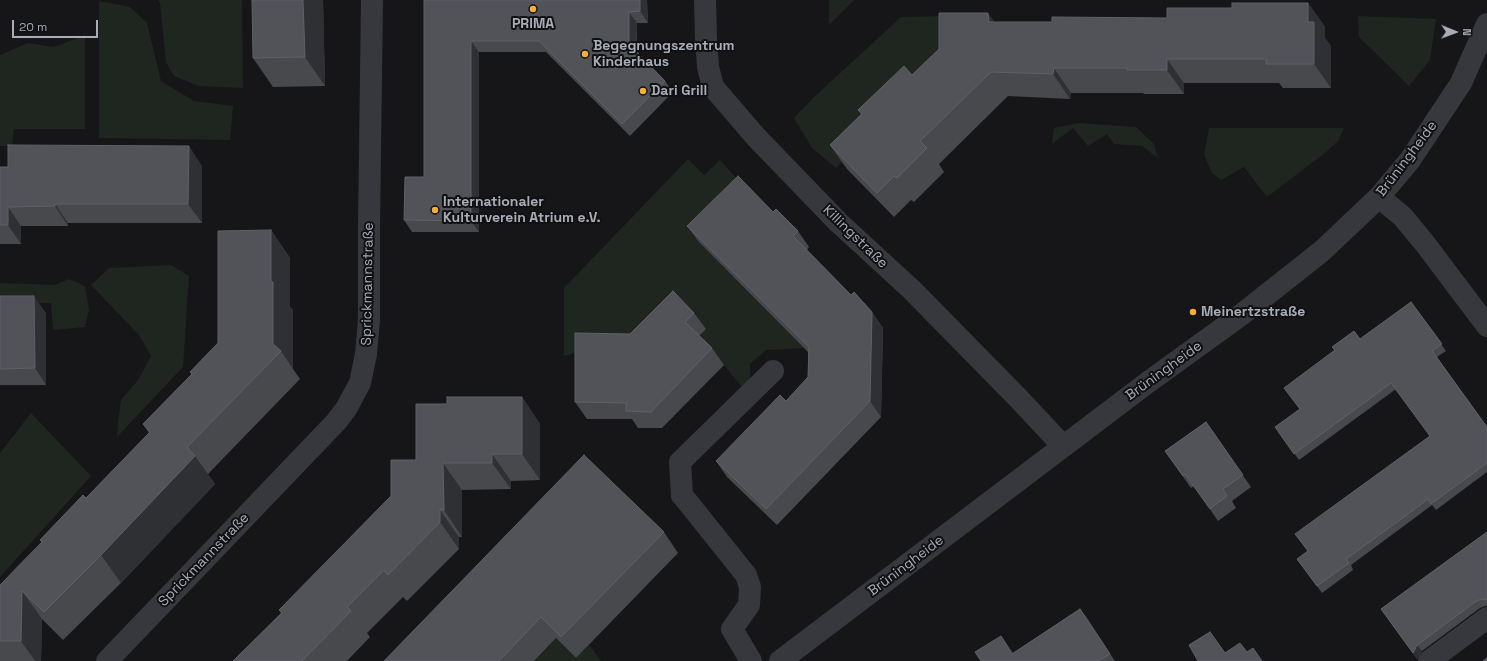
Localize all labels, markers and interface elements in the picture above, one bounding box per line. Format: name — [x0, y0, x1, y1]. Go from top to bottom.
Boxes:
marker: PRIMA — [528, 4, 538, 14]
scale bar — [14, 12, 100, 38]
north arrow — [1435, 12, 1475, 52]
place label: PRIMA — [512, 16, 554, 32]
text: 20 m — [19, 19, 47, 35]
text: N — [1460, 28, 1474, 36]
place label: Begegnungszentrum Kinderhaus — [593, 38, 734, 70]
marker: Begegnungszentrum Kinderhaus — [580, 49, 590, 59]
place label: Dari Grill — [651, 83, 707, 99]
marker: Dari Grill — [638, 86, 648, 96]
street label: Brüningheide — [1373, 118, 1441, 200]
place label: Internationaler Kulturverein Atrium e.V. — [443, 194, 601, 226]
street label: Killingstraße — [819, 202, 891, 272]
marker: Internationaler Kulturverein Atrium e.V. — [430, 205, 440, 215]
street label: Sprickmannstraße — [359, 222, 377, 346]
place label: Meinertzstraße — [1201, 304, 1305, 320]
marker: Meinertzstraße — [1188, 307, 1198, 317]
street label: Brüningheide — [1123, 338, 1205, 404]
street label: Sprickmannstraße — [155, 510, 253, 610]
street label: Brüningheide — [865, 532, 947, 600]

